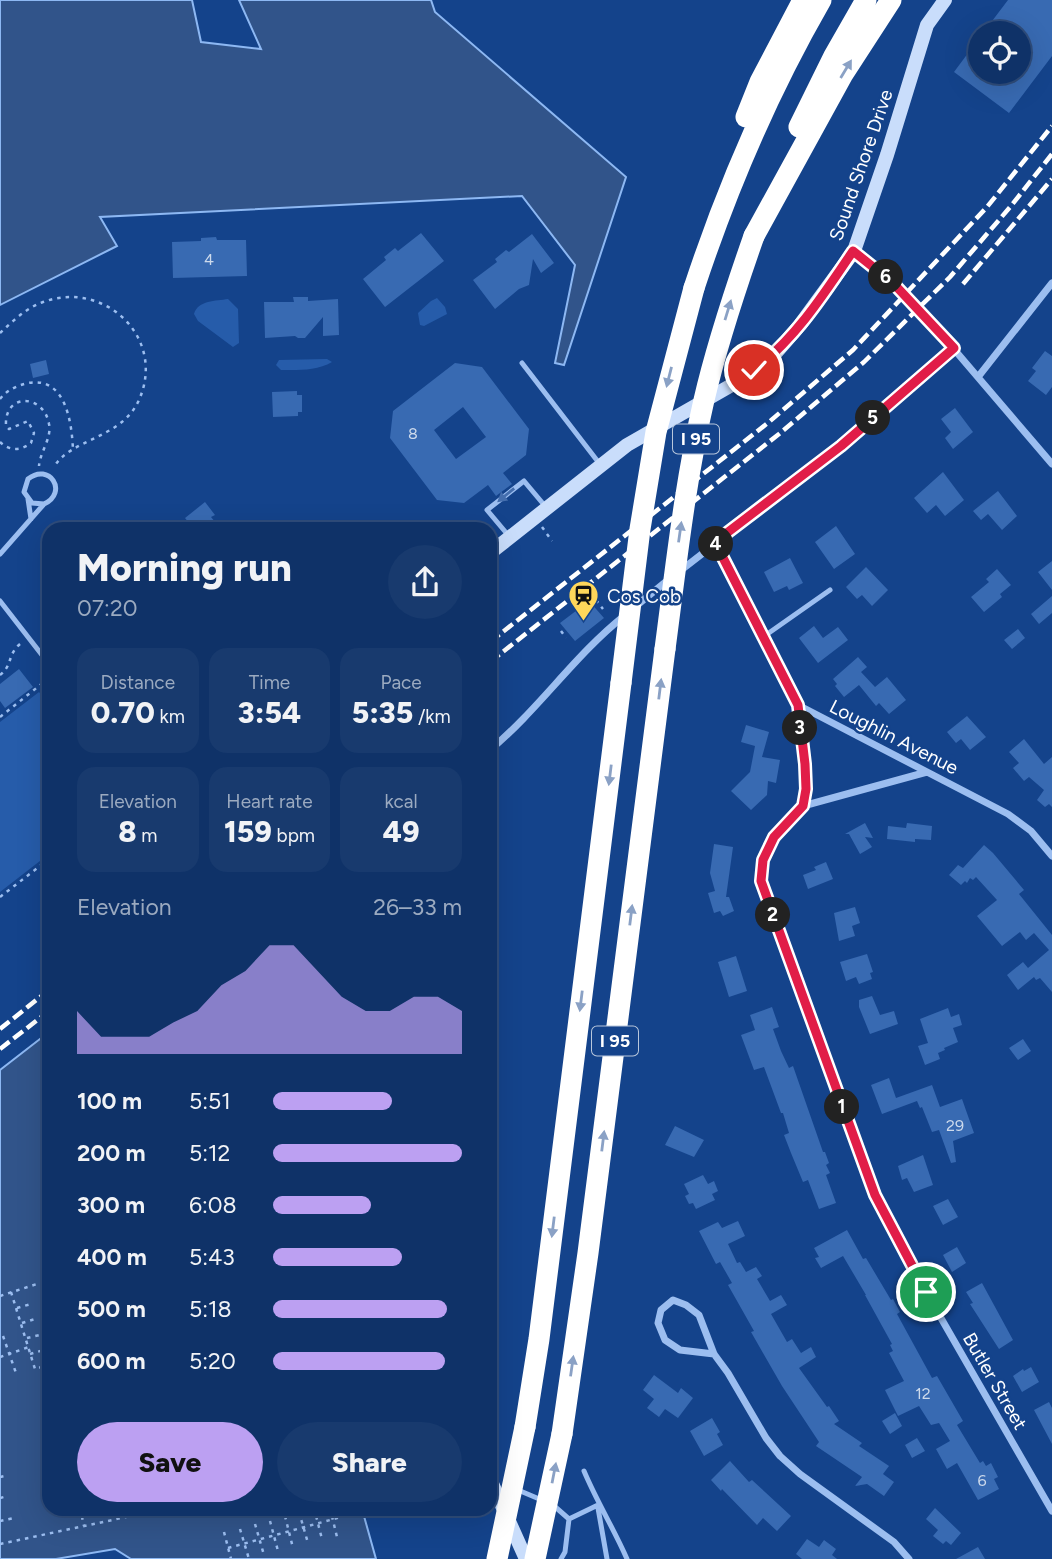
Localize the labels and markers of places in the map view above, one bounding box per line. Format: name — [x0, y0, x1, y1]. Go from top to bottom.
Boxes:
pin: 6 — [868, 260, 903, 294]
pin — [724, 340, 784, 400]
pin: 5 — [856, 400, 890, 436]
pin: 4 — [698, 526, 734, 562]
station icon: Cos Cob — [567, 579, 601, 623]
place label: Cos Cob — [607, 585, 681, 608]
pin: 3 — [782, 710, 818, 746]
pin: 2 — [756, 898, 790, 932]
pin: 1 — [824, 1090, 860, 1124]
pin — [896, 1262, 956, 1322]

